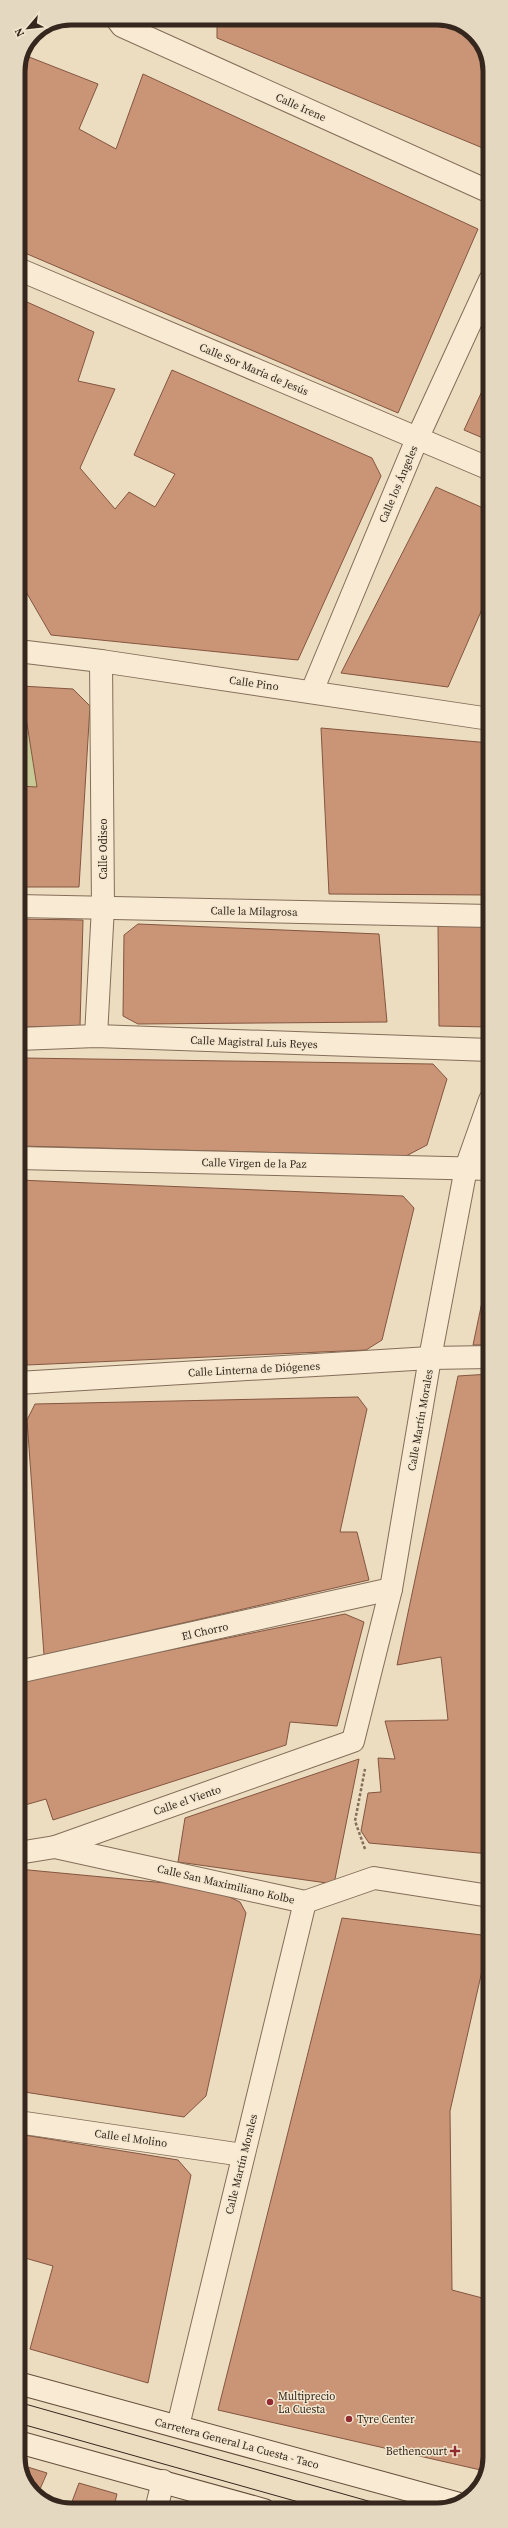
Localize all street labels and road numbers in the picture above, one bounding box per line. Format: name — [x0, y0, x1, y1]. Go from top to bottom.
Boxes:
street label: Calle Irene — [273, 90, 329, 125]
street label: Calle Sor María de Jesús — [197, 340, 311, 399]
street label: Calle los Ángeles — [375, 443, 422, 525]
street label: Calle Pino — [228, 673, 280, 694]
street label: Calle Odiseo — [96, 819, 111, 879]
street label: Calle la Milagrosa — [210, 903, 298, 920]
street label: Calle Magistral Luis Reyes — [190, 1033, 318, 1052]
street label: Calle Virgen de la Paz — [201, 1155, 307, 1172]
street label: Calle Linterna de Diógenes — [188, 1359, 321, 1380]
street label: Calle Martín Morales — [404, 1368, 437, 1472]
street label: El Chorro — [180, 1619, 230, 1644]
street label: Calle el Viento — [151, 1782, 223, 1819]
street label: Calle San Maximiliano Kolbe — [156, 1861, 297, 1908]
street label: Calle Martín Morales — [222, 2112, 261, 2216]
street label: Calle el Molino — [93, 2126, 168, 2151]
street label: Carretera General La Cuesta - Taco — [153, 2414, 321, 2473]

